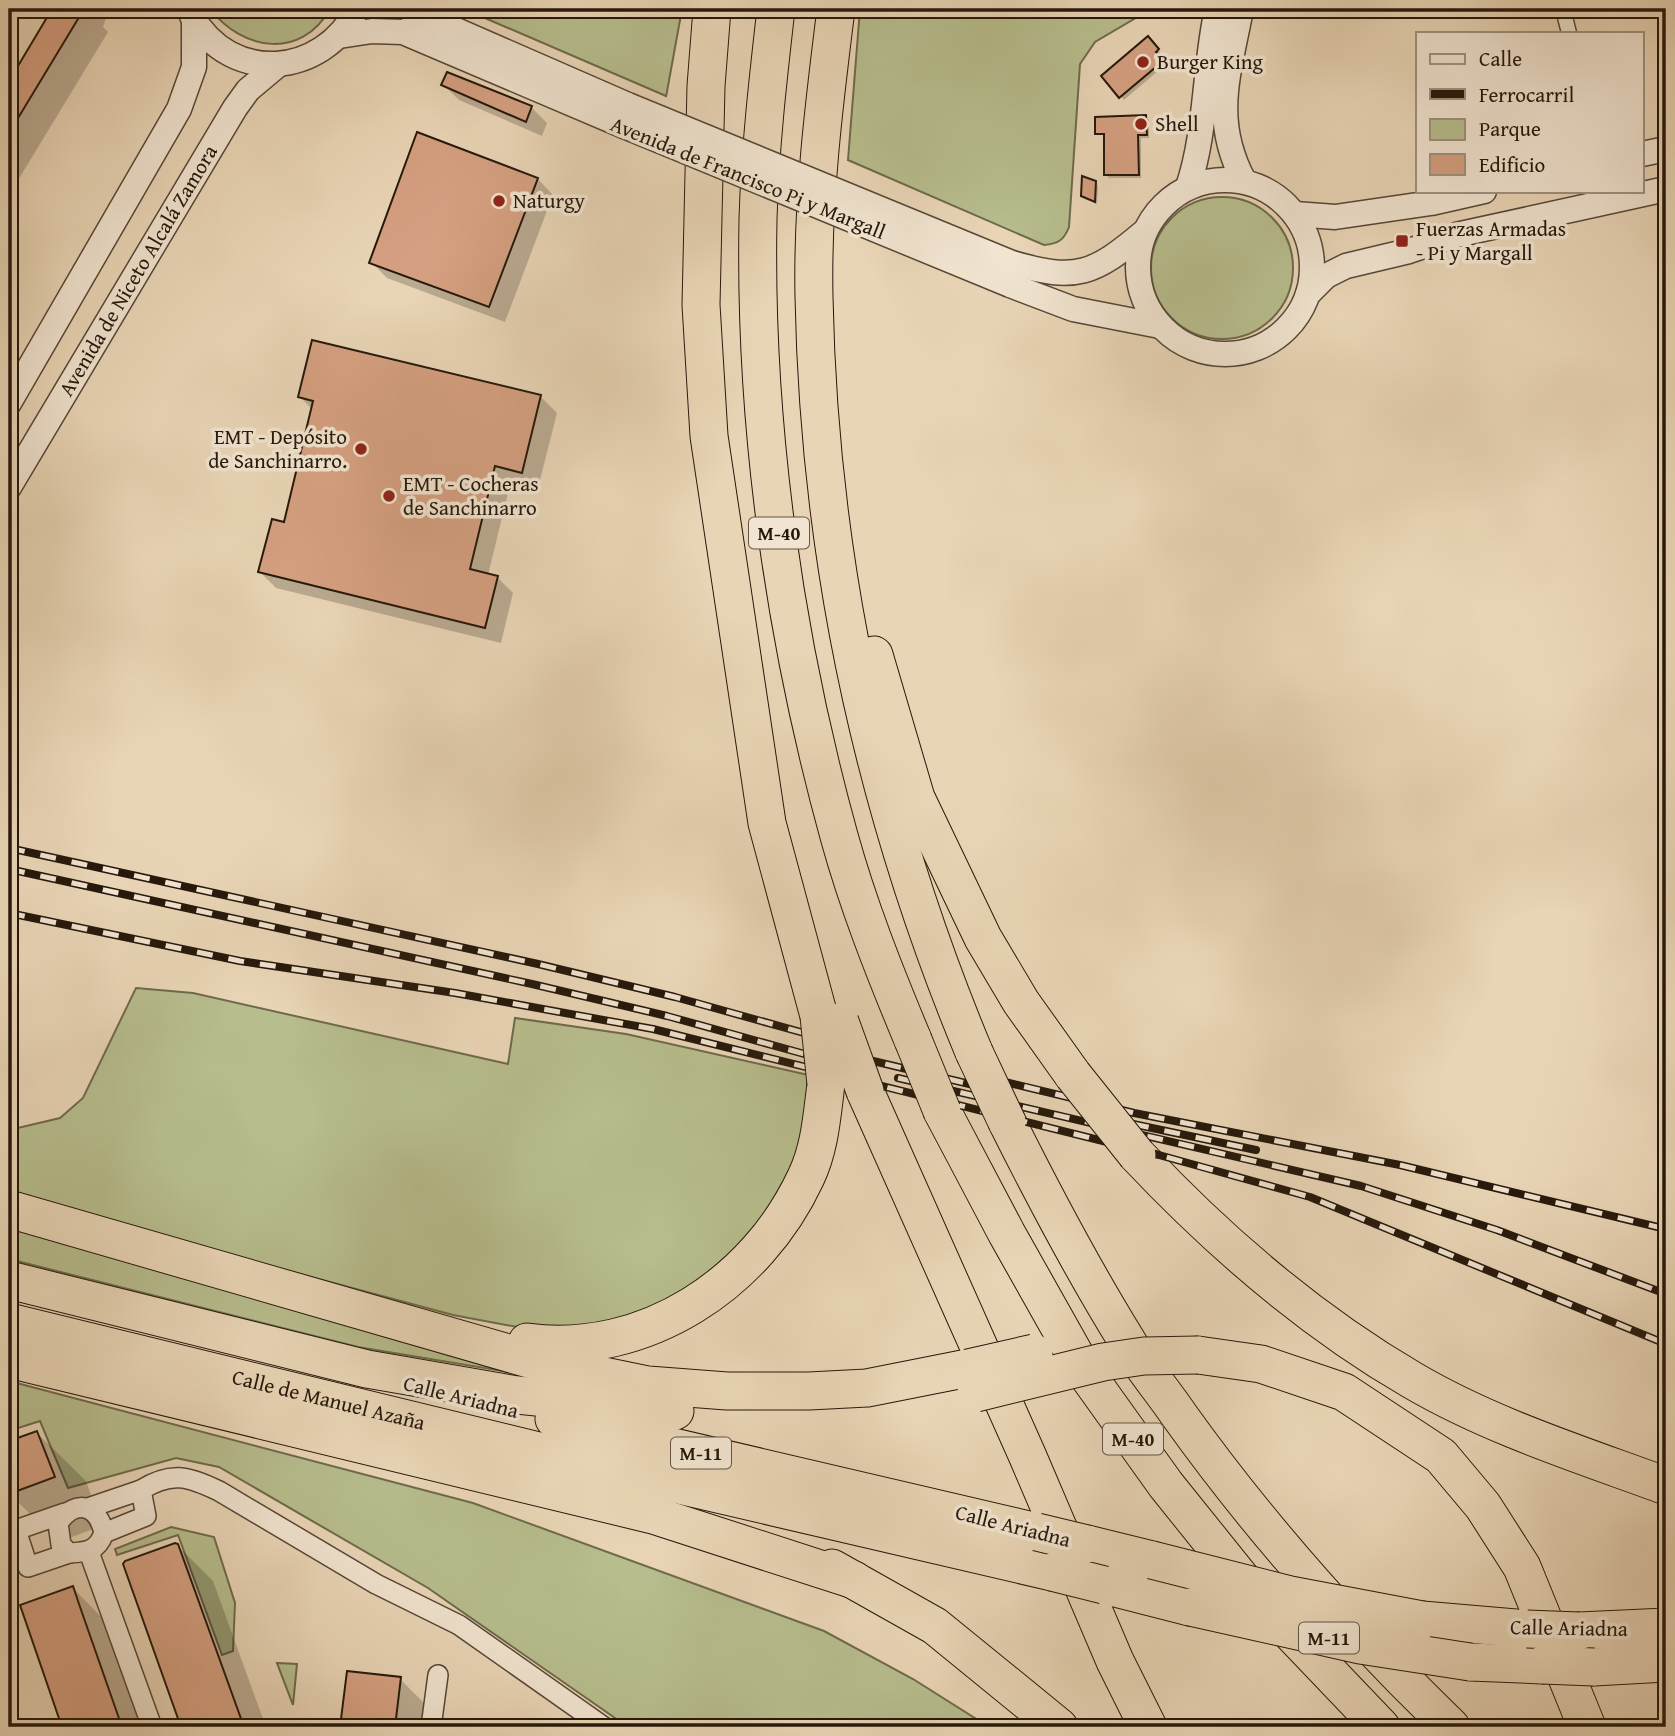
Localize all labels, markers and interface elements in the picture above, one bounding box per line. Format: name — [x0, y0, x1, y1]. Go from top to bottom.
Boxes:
legend — [1416, 32, 1644, 192]
text: Calle — [1479, 43, 1522, 74]
place label: Burger King — [1157, 46, 1264, 77]
marker: Burger King — [1135, 54, 1151, 70]
text: Ferrocarril — [1479, 79, 1574, 110]
street label: Avenida de Francisco Pi y Margall — [606, 108, 890, 247]
place label: Shell — [1155, 108, 1199, 139]
text: Parque — [1479, 113, 1541, 144]
marker: Shell — [1133, 116, 1149, 132]
street label: Avenida de Niceto Alcalá Zamora — [51, 139, 225, 402]
text: Edificio — [1479, 149, 1545, 180]
place label: Naturgy — [513, 185, 586, 216]
marker: Naturgy — [491, 193, 507, 209]
place label: Fuerzas Armadas - Pi y Margall — [1416, 213, 1566, 268]
marker: Fuerzas Armadas - Pi y Margall — [1394, 233, 1410, 249]
place label: EMT - Depósito de Sanchinarro. — [208, 421, 347, 476]
marker: EMT - Depósito de Sanchinarro. — [353, 441, 369, 457]
place label: EMT - Cocheras de Sanchinarro — [403, 468, 539, 523]
marker: EMT - Cocheras de Sanchinarro — [381, 488, 397, 504]
road number: M-40 — [749, 518, 809, 548]
street label: Calle de Manuel Azaña — [229, 1361, 429, 1438]
street label: Calle Ariadna — [400, 1367, 522, 1426]
road number: M-40 — [1103, 1424, 1163, 1455]
road number: M-11 — [671, 1438, 731, 1469]
street label: Calle Ariadna — [952, 1496, 1074, 1555]
street label: Calle Ariadna — [1510, 1611, 1628, 1644]
road number: M-11 — [1299, 1622, 1359, 1654]

